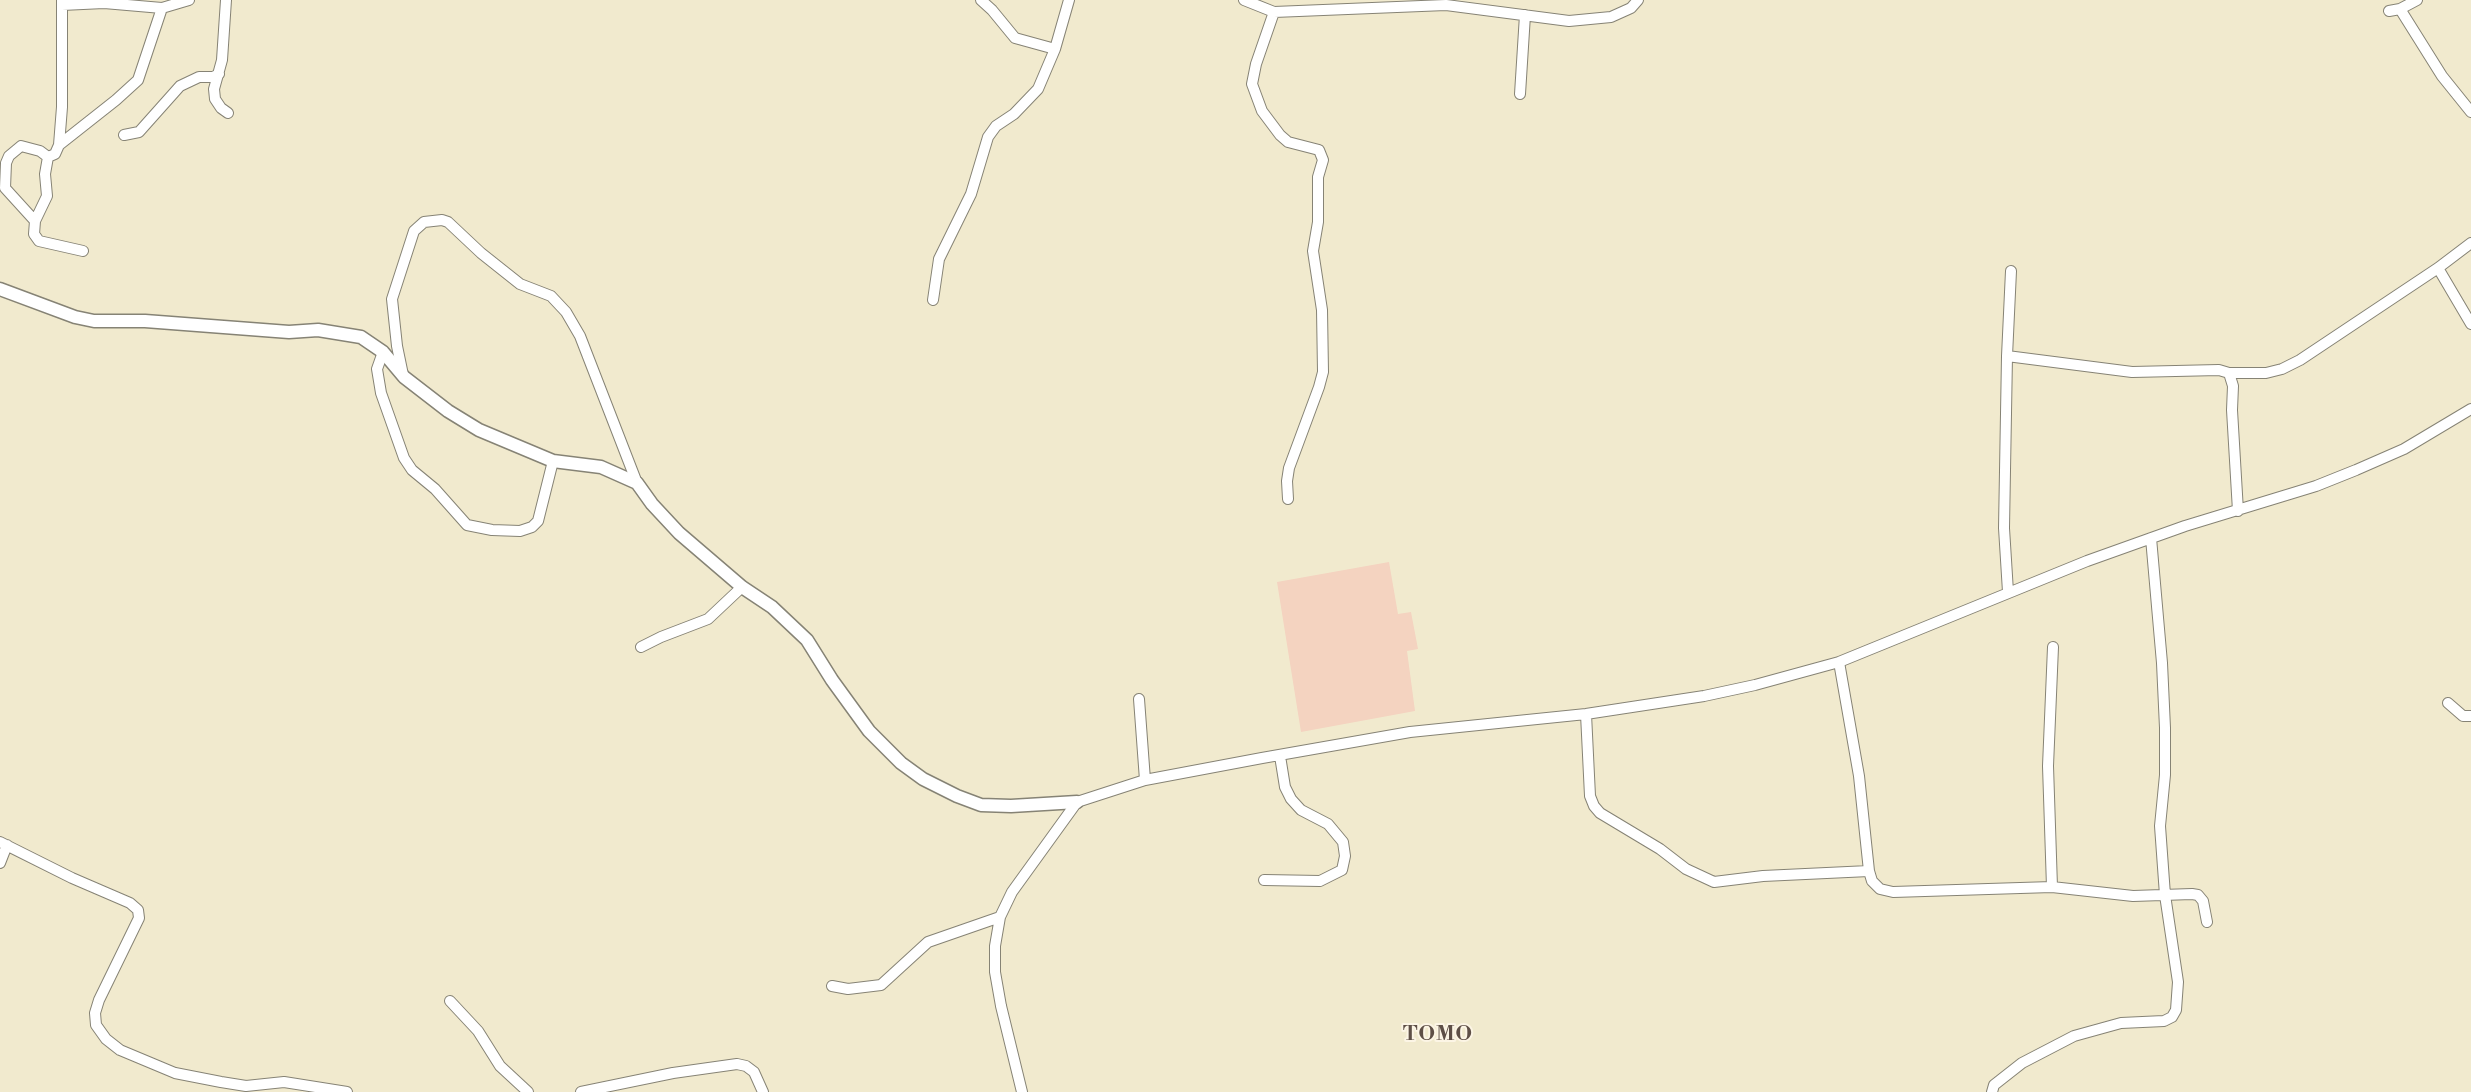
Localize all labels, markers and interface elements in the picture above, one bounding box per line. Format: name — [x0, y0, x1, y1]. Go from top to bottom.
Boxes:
district label: TOMO — [1403, 1023, 1473, 1047]

